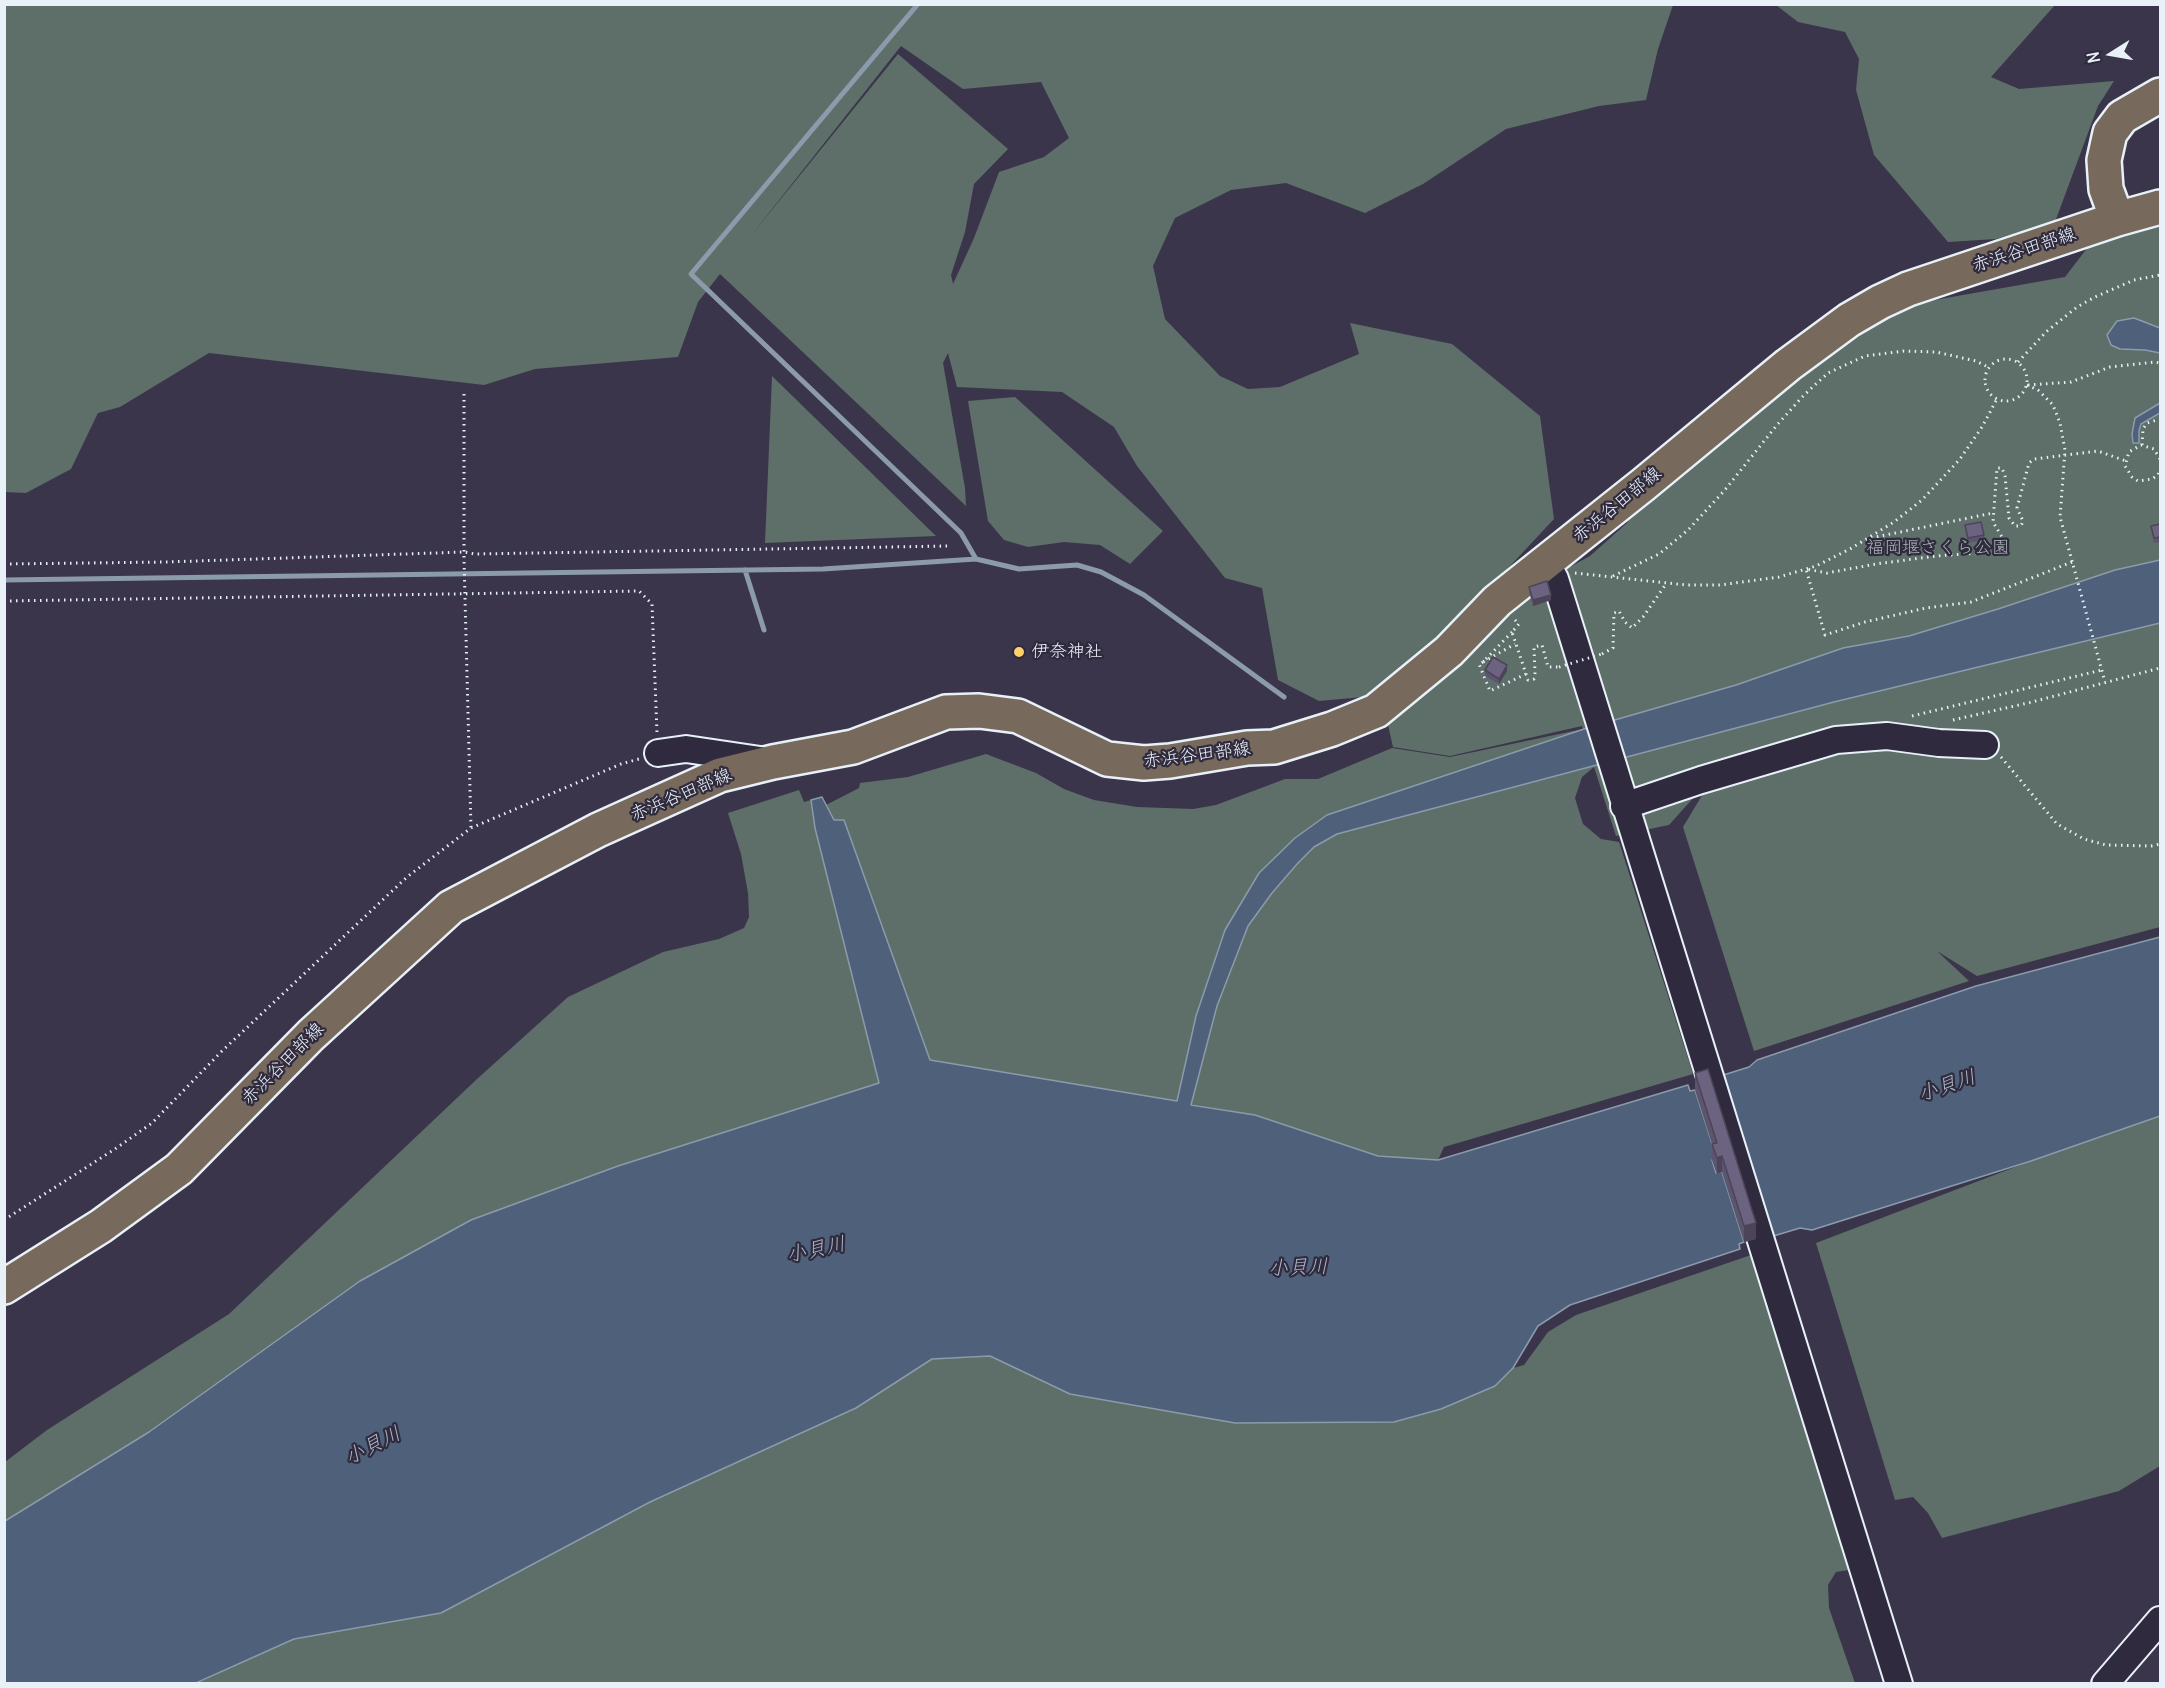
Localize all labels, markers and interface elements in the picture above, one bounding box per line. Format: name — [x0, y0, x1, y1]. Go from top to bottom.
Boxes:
north arrow — [2081, 24, 2141, 84]
text: N — [2082, 50, 2104, 65]
street label: 赤浜谷田部線 — [1969, 223, 2079, 277]
street label: 赤浜谷田部線 — [1568, 463, 1666, 547]
park label: 福岡堰さくら公園 — [1866, 537, 2010, 559]
place label: 伊奈神社 — [1031, 641, 1103, 663]
marker: 伊奈神社 — [1012, 645, 1026, 659]
street label: 赤浜谷田部線 — [1142, 738, 1252, 772]
street label: 赤浜谷田部線 — [627, 764, 735, 826]
street label: 赤浜谷田部線 — [237, 1018, 329, 1110]
water label: 小貝川 — [1915, 1065, 1979, 1107]
water label: 小貝川 — [784, 1232, 848, 1268]
water label: 小貝川 — [1268, 1255, 1328, 1281]
water label: 小貝川 — [341, 1422, 405, 1470]

